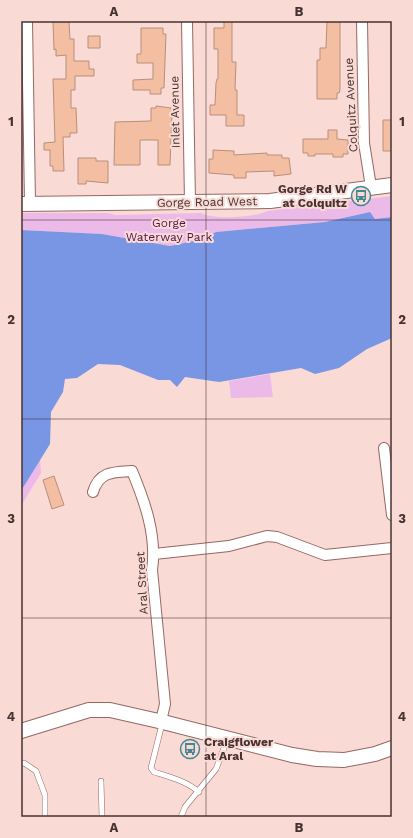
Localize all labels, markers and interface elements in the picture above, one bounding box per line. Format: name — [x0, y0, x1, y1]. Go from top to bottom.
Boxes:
text: A — [110, 4, 119, 19]
text: B — [295, 4, 304, 19]
street label: Colquitz Avenue — [342, 57, 360, 153]
street label: Inlet Avenue — [167, 76, 183, 148]
text: 1 — [8, 114, 14, 129]
text: 1 — [399, 114, 405, 129]
place label: Gorge Rd W at Colquitz — [278, 182, 347, 210]
bus stop icon: Gorge Rd W at Colquitz — [350, 185, 372, 207]
street label: Gorge Road West — [157, 194, 257, 210]
park label: Gorge Waterway Park — [126, 216, 212, 244]
text: 2 — [7, 312, 15, 327]
text: 2 — [398, 312, 406, 327]
text: 3 — [7, 511, 15, 526]
text: 3 — [398, 511, 406, 526]
street label: Aral Street — [133, 551, 151, 615]
text: 4 — [7, 709, 16, 724]
text: 4 — [398, 709, 407, 724]
place label: Craigflower at Aral — [204, 735, 274, 763]
bus stop icon: Craigflower at Aral — [179, 738, 201, 760]
text: A — [110, 820, 119, 835]
text: B — [295, 820, 304, 835]

